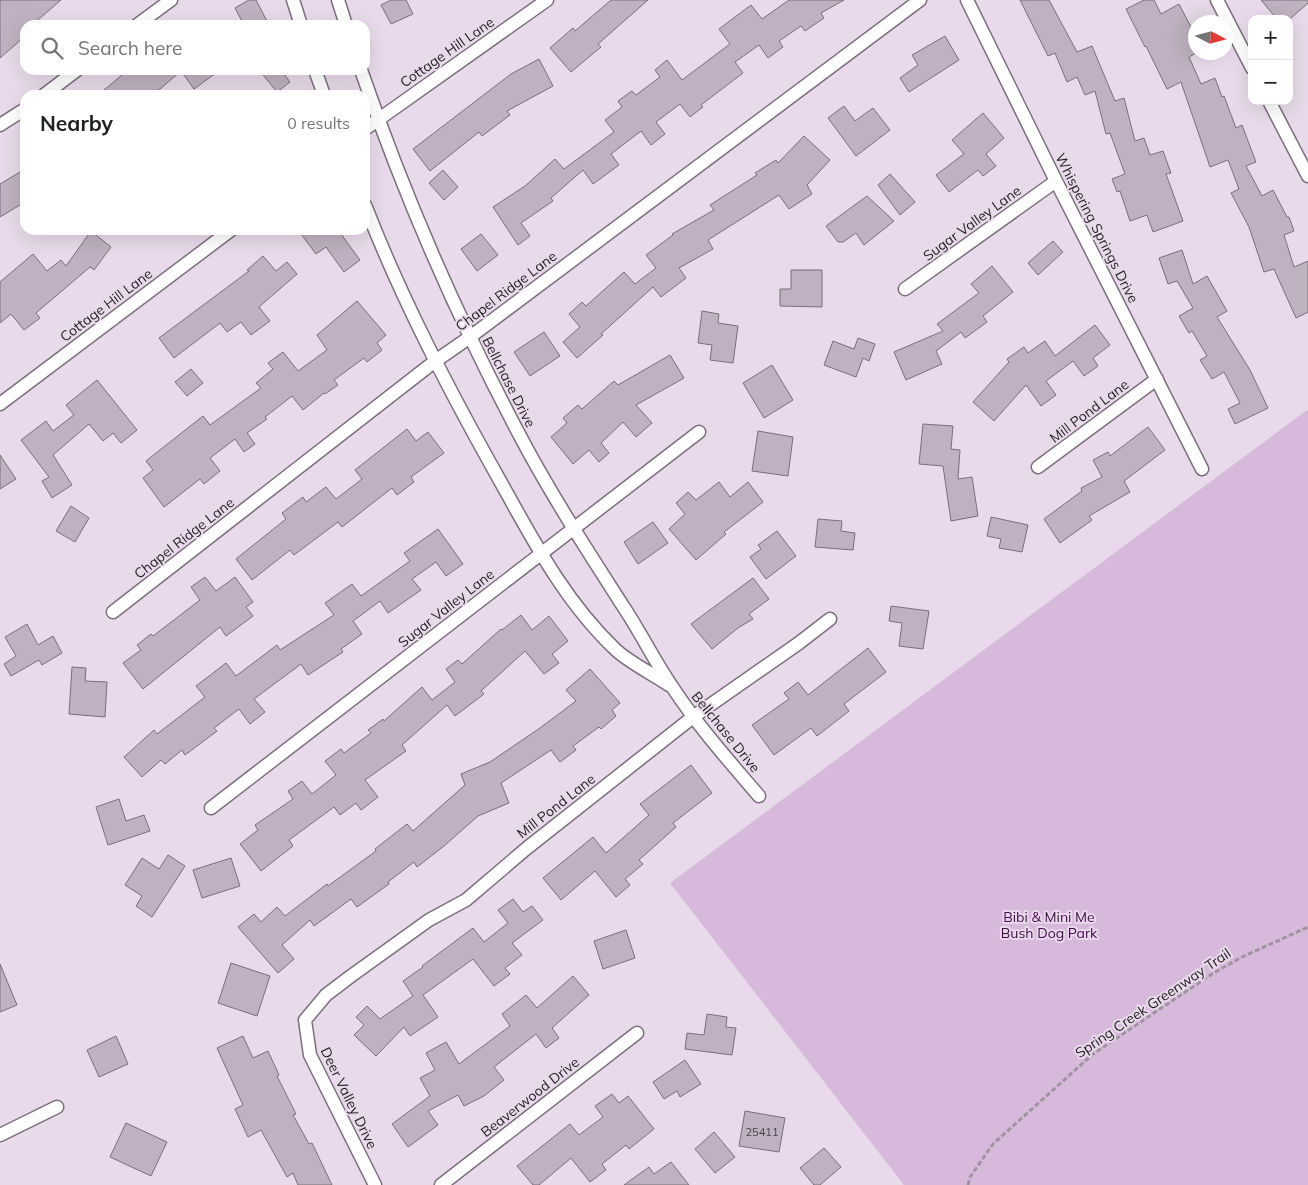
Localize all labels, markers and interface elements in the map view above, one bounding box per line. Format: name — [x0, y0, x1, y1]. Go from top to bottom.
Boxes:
street label: Cottage Hill Lane — [396, 13, 498, 91]
north arrow — [1188, 15, 1233, 60]
map controls — [1248, 15, 1293, 105]
button: + — [1248, 15, 1293, 60]
search box — [20, 20, 370, 75]
icon: search — [38, 34, 66, 62]
text: Search here — [78, 36, 182, 60]
button: − — [1248, 60, 1293, 105]
text: Nearby — [40, 110, 113, 136]
text: 0 results — [287, 113, 350, 133]
street label: Whispering Springs Drive — [1051, 150, 1143, 306]
street label: Sugar Valley Lane — [919, 181, 1025, 265]
street label: Chapel Ridge Lane — [452, 247, 560, 335]
street label: Cottage Hill Lane — [56, 264, 156, 346]
street label: Bellchase Drive — [478, 334, 540, 430]
street label: Mill Pond Lane — [1046, 375, 1132, 447]
street label: Chapel Ridge Lane — [130, 493, 238, 583]
street label: Sugar Valley Lane — [394, 565, 498, 651]
street label: Bellchase Drive — [688, 688, 764, 776]
street label: Mill Pond Lane — [513, 770, 599, 842]
park label: Bibi & Mini Me Bush Dog Park — [1001, 908, 1098, 942]
street label: Spring Creek Greenway Trail — [1072, 944, 1234, 1062]
street label: Deer Valley Drive — [317, 1044, 381, 1152]
street label: Beaverwood Drive — [477, 1053, 583, 1141]
house number: 25411 — [746, 1125, 779, 1139]

